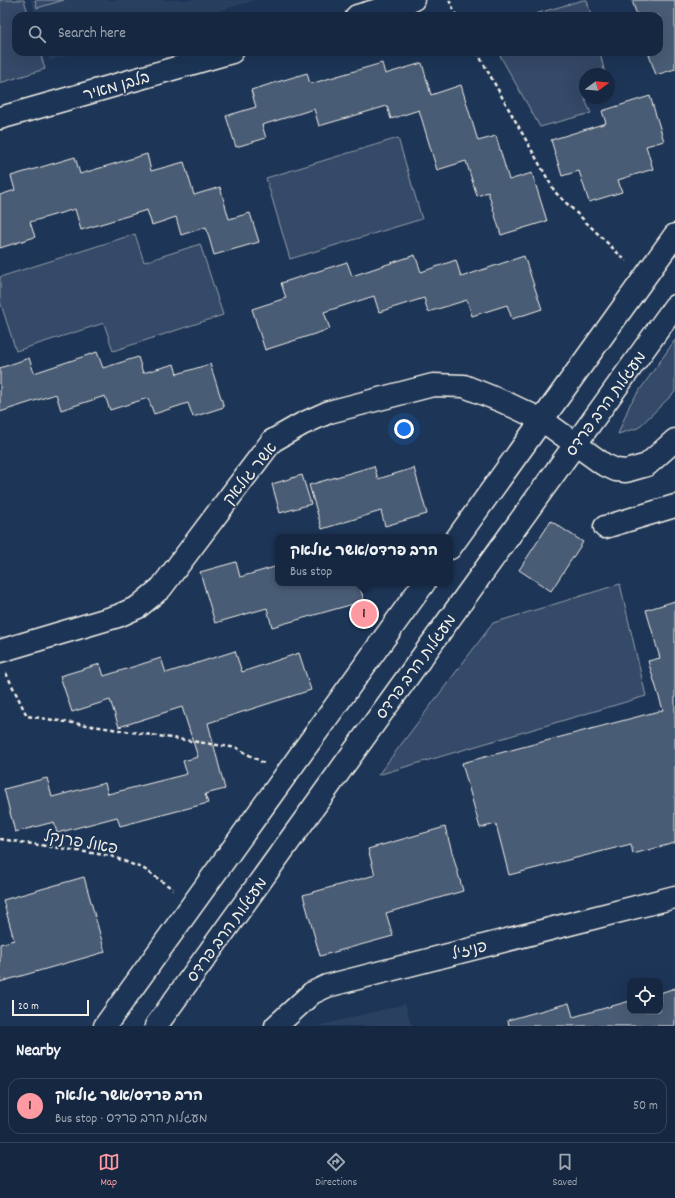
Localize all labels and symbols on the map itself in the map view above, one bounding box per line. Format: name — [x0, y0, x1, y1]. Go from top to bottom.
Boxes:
street label: בלבן מאיר — [81, 67, 153, 108]
north arrow — [579, 68, 615, 104]
street label: מעגלות הרב פרדס — [561, 347, 653, 462]
your location — [394, 419, 414, 439]
street label: אשר גולאק — [218, 438, 284, 511]
pin: 1 — [351, 599, 377, 629]
street label: מעגלות הרב פרדס — [371, 610, 463, 725]
street label: פאול פרנקל — [42, 826, 120, 861]
street label: מעגלות הרב פרדס — [182, 873, 274, 988]
street label: פניז'ל — [449, 936, 490, 967]
scale bar — [12, 998, 89, 1017]

